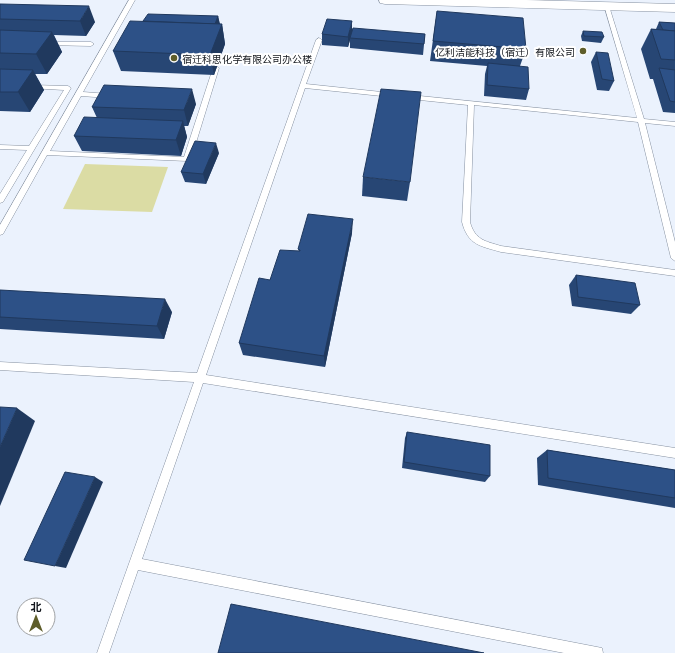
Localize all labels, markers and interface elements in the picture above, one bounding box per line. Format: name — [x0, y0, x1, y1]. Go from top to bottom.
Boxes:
place label: 亿利洁能科技（宿迁）有限公司 — [435, 44, 575, 59]
marker: 亿利洁能科技（宿迁）有限公司 — [578, 46, 588, 56]
place label: 宿迁科思化学有限公司办公楼 — [182, 51, 312, 66]
marker: 宿迁科思化学有限公司办公楼 — [169, 53, 179, 63]
north arrow — [16, 597, 56, 637]
text: 北 — [31, 598, 42, 614]

